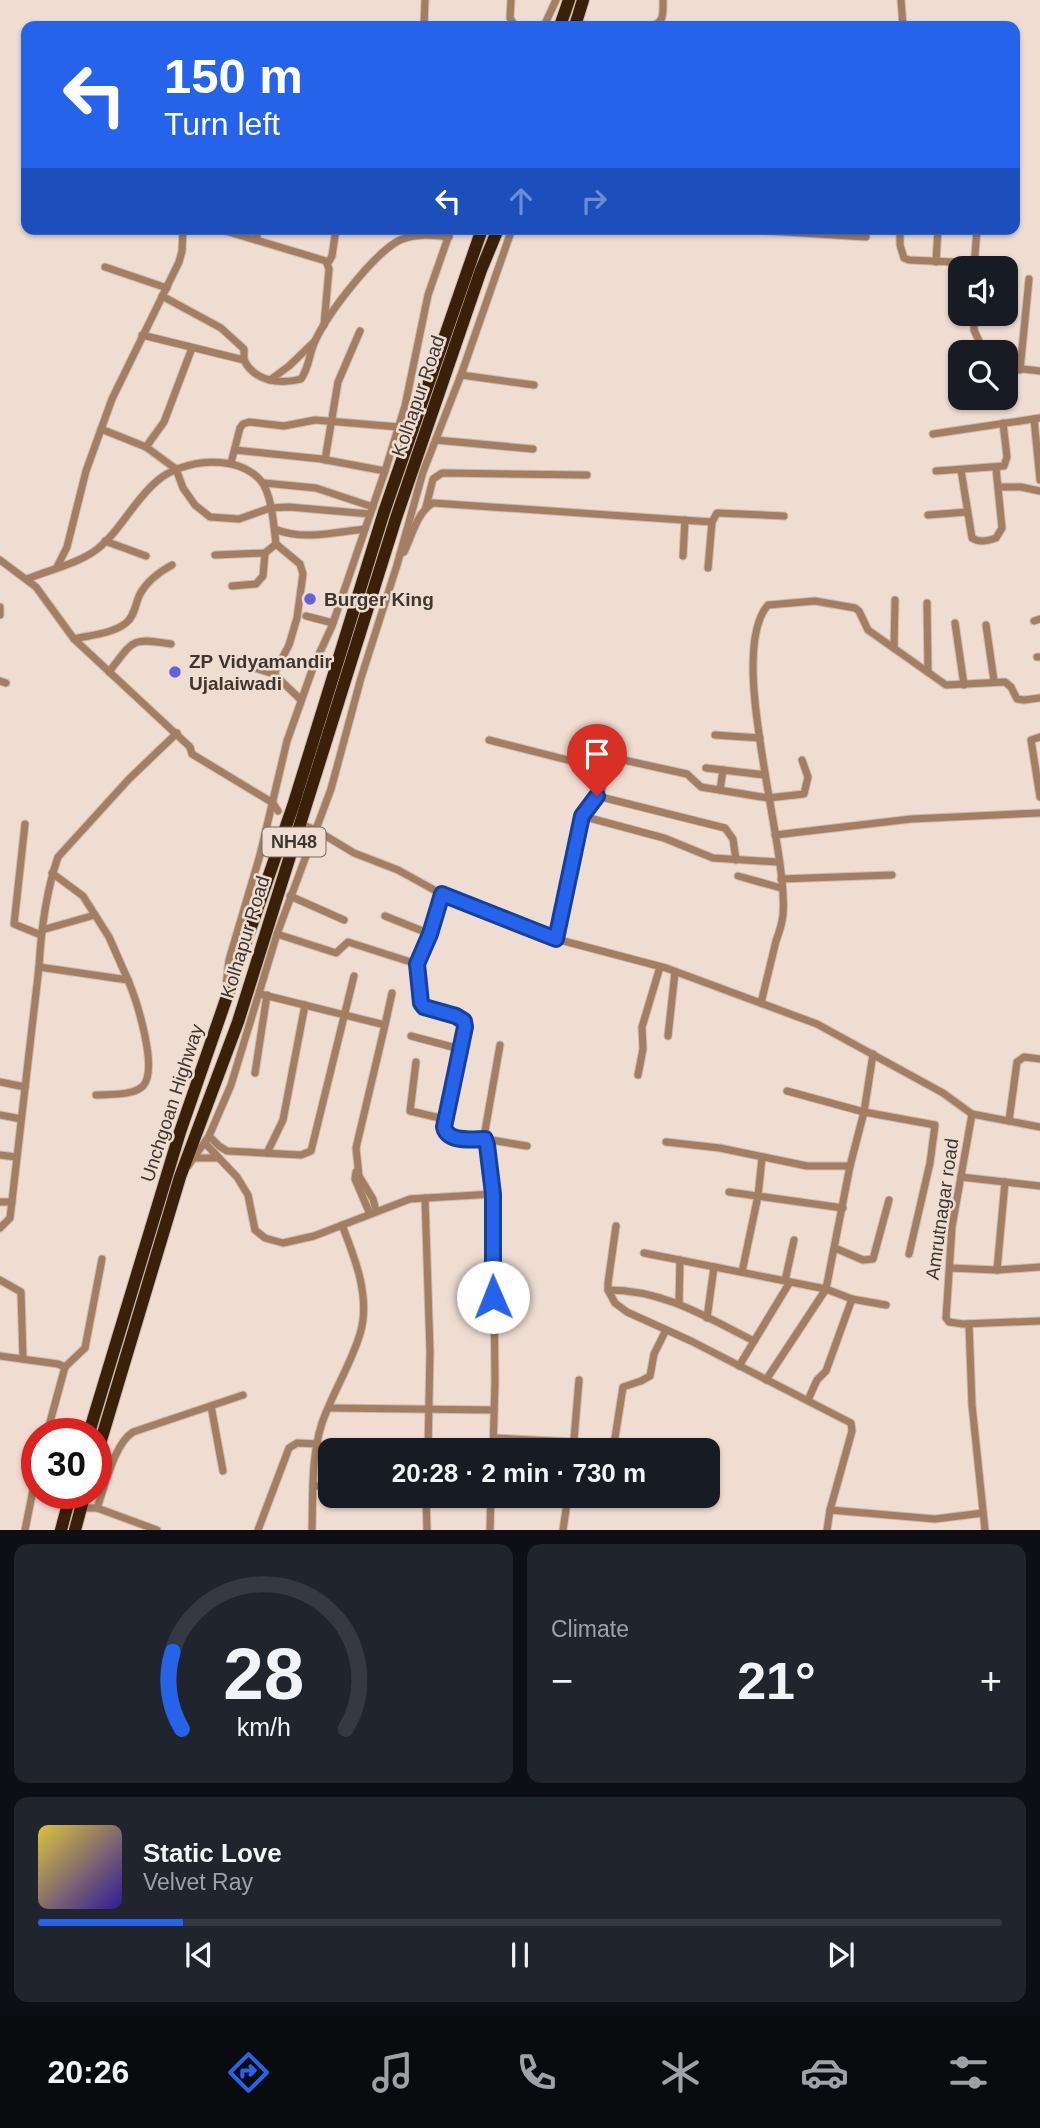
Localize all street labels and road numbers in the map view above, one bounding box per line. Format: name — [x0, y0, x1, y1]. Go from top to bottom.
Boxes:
street label: Kolhapur Road — [387, 333, 449, 459]
road number: NH48 — [262, 828, 326, 856]
street label: Kolhapur Road — [216, 873, 274, 1001]
street label: Unchgoan Highway — [137, 1021, 208, 1185]
street label: Amrutnagar road — [922, 1137, 962, 1281]

